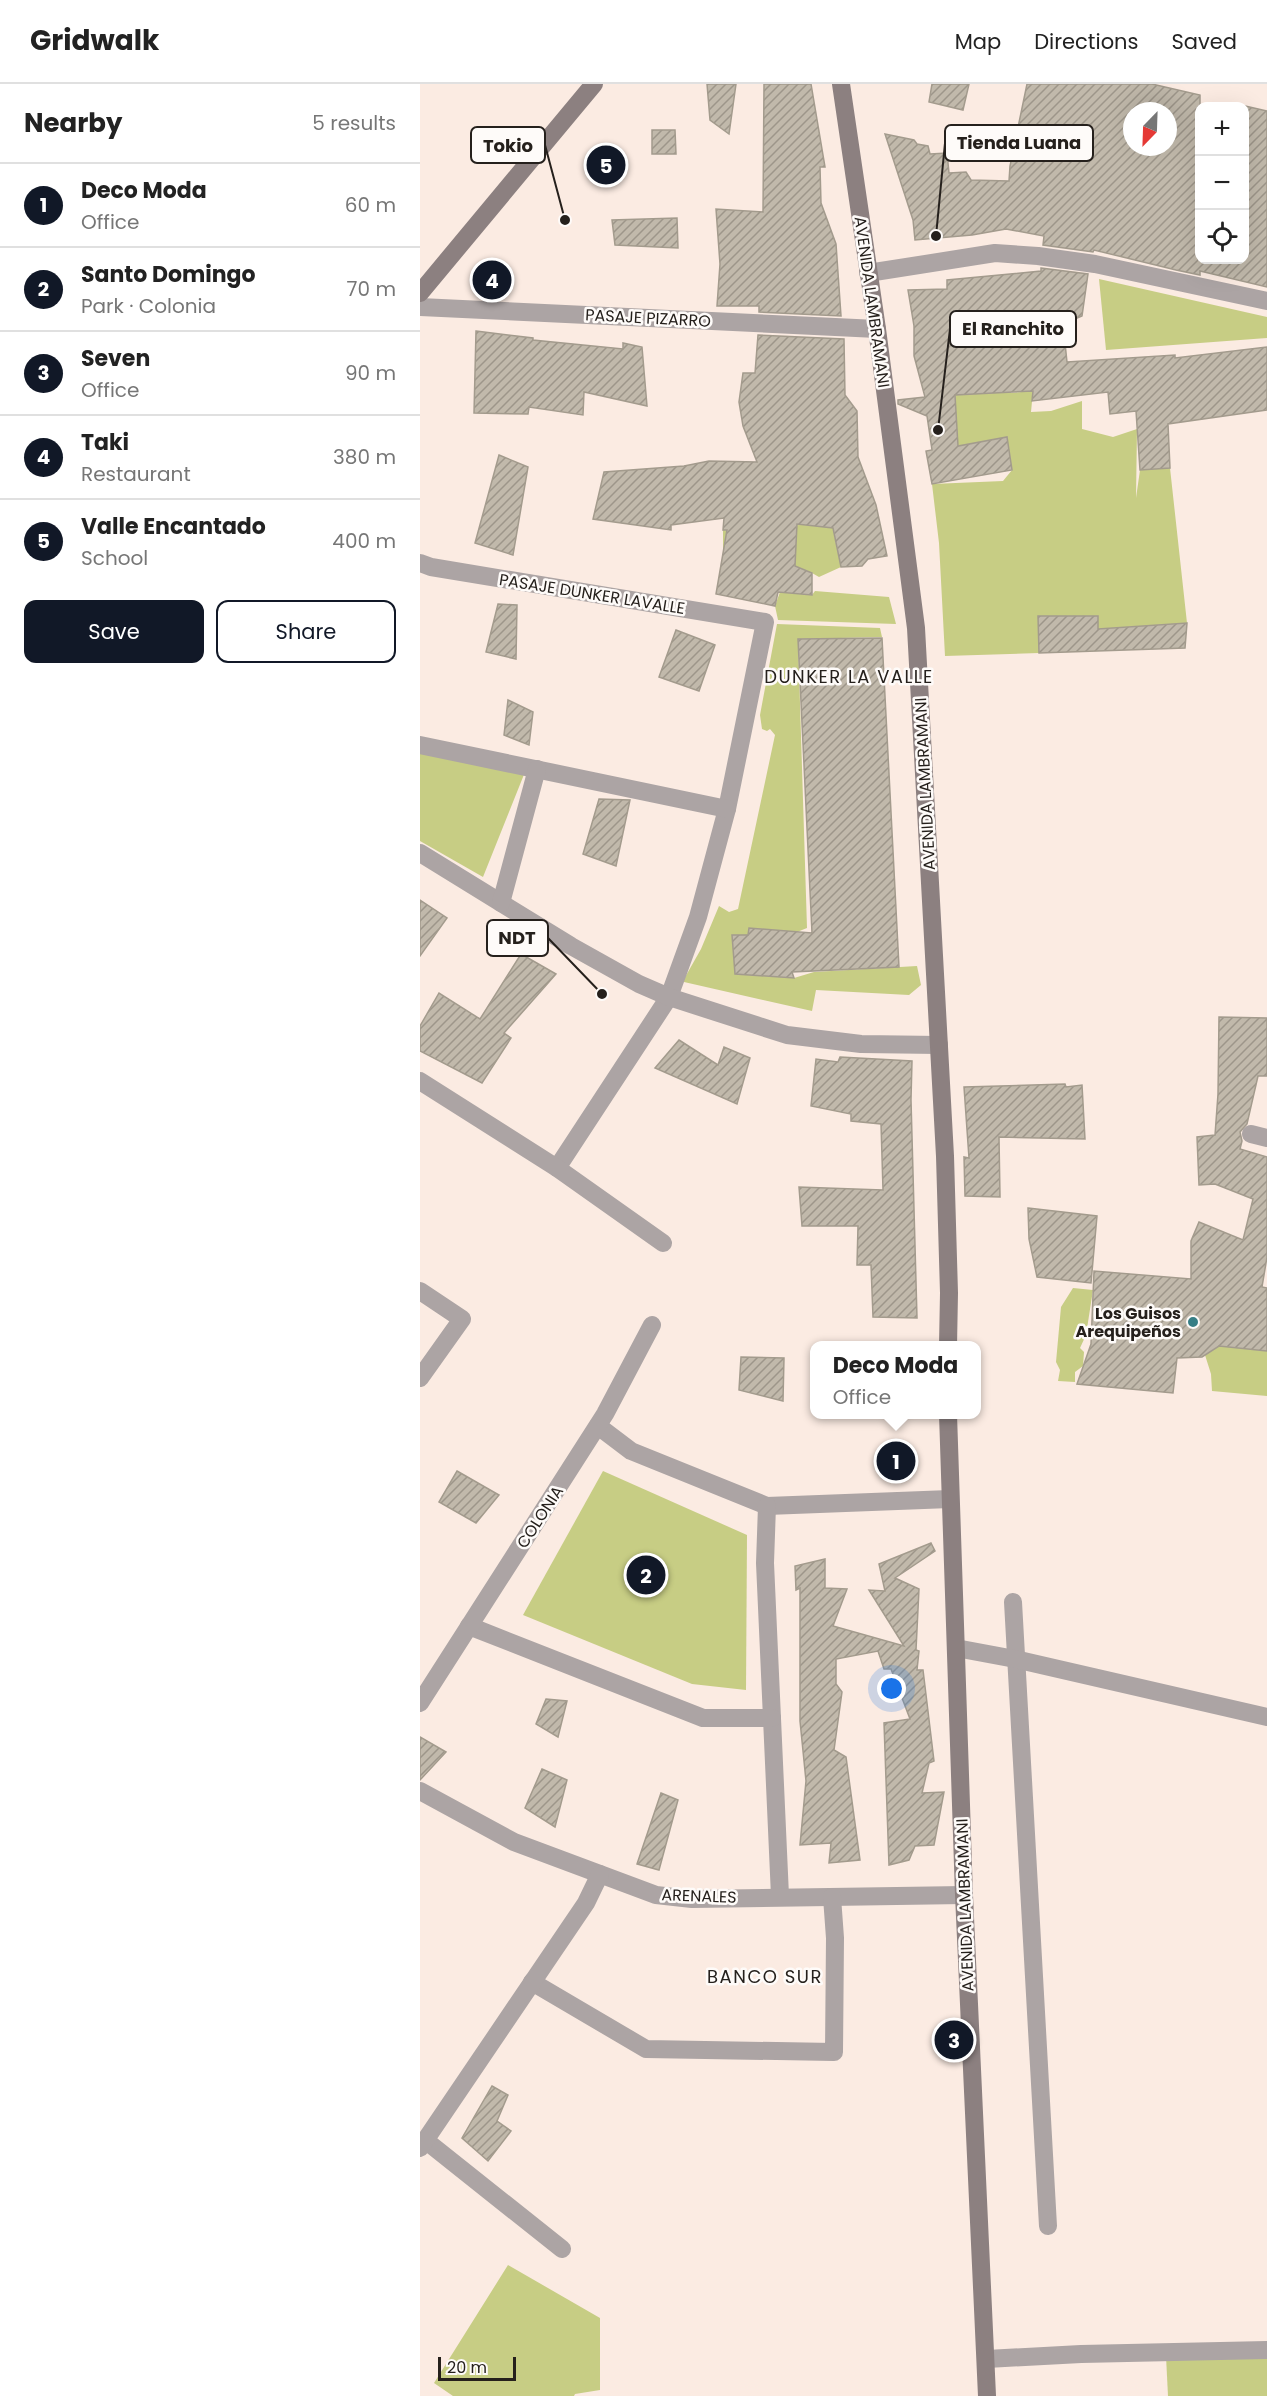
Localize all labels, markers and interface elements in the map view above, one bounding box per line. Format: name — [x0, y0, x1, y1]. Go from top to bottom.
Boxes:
text: Gridwalk — [30, 21, 159, 60]
text: Map — [955, 27, 1001, 56]
text: Directions — [1034, 27, 1138, 56]
text: Saved — [1171, 27, 1237, 56]
north arrow — [1123, 102, 1177, 156]
map controls — [1195, 102, 1249, 264]
button: + — [1195, 102, 1249, 156]
text: Nearby — [24, 105, 122, 141]
text: 5 results — [312, 109, 396, 137]
callout: Tienda Luana — [945, 125, 1093, 161]
callout: Tokio — [471, 127, 545, 163]
text: Tienda Luana — [957, 130, 1081, 155]
text: Tokio — [483, 133, 533, 158]
pin: 5 — [586, 142, 626, 188]
button: − — [1195, 156, 1249, 210]
text: Deco Moda — [81, 175, 207, 206]
text: 1 — [40, 191, 47, 219]
text: 60 m — [345, 191, 396, 219]
text: Office — [81, 208, 139, 236]
button: locate — [1195, 210, 1249, 264]
street label: AVENIDA LAMBRAMANI — [849, 215, 895, 389]
pin: 4 — [472, 258, 512, 302]
text: Santo Domingo — [81, 259, 255, 290]
text: 2 — [38, 275, 49, 303]
text: 70 m — [347, 275, 396, 303]
text: Park · Colonia — [81, 292, 216, 320]
street label: PASAJE PIZARRO — [585, 303, 711, 333]
callout: El Ranchito — [950, 311, 1076, 347]
text: El Ranchito — [962, 316, 1064, 341]
text: Seven — [81, 343, 150, 374]
text: 3 — [37, 359, 50, 387]
text: 90 m — [345, 359, 396, 387]
text: Office — [81, 376, 139, 404]
text: Taki — [81, 427, 129, 458]
text: 4 — [37, 443, 50, 471]
text: 380 m — [333, 443, 396, 471]
text: Restaurant — [81, 460, 191, 488]
text: Valle Encantado — [81, 511, 266, 542]
text: 5 — [37, 527, 50, 555]
text: 400 m — [332, 527, 396, 555]
text: School — [81, 544, 148, 572]
street label: PASAJE DUNKER LAVALLE — [498, 568, 686, 620]
button: Save — [24, 600, 204, 663]
button: Share — [216, 600, 396, 663]
district label: DUNKER LA VALLE — [764, 664, 934, 689]
street label: AVENIDA LAMBRAMANI — [909, 697, 941, 871]
callout: NDT — [487, 920, 548, 956]
text: NDT — [498, 925, 536, 950]
place label: Los Guisos Arequipeños — [1076, 1302, 1181, 1343]
marker: Los Guisos Arequipeños — [1186, 1315, 1200, 1329]
popup — [810, 1341, 981, 1419]
text: Deco Moda — [833, 1350, 958, 1381]
text: Office — [833, 1383, 891, 1411]
pin: 1 — [876, 1438, 916, 1484]
street label: COLONIA — [511, 1481, 569, 1553]
pin: 2 — [626, 1552, 666, 1598]
your location — [877, 1674, 906, 1703]
street label: AVENIDA LAMBRAMANI — [950, 1818, 980, 1992]
street label: ARENALES — [661, 1883, 737, 1909]
district label: BANCO SUR — [707, 1964, 823, 1989]
pin: 3 — [934, 2018, 974, 2062]
scale bar — [438, 2354, 516, 2382]
text: 20 m — [447, 2356, 487, 2379]

